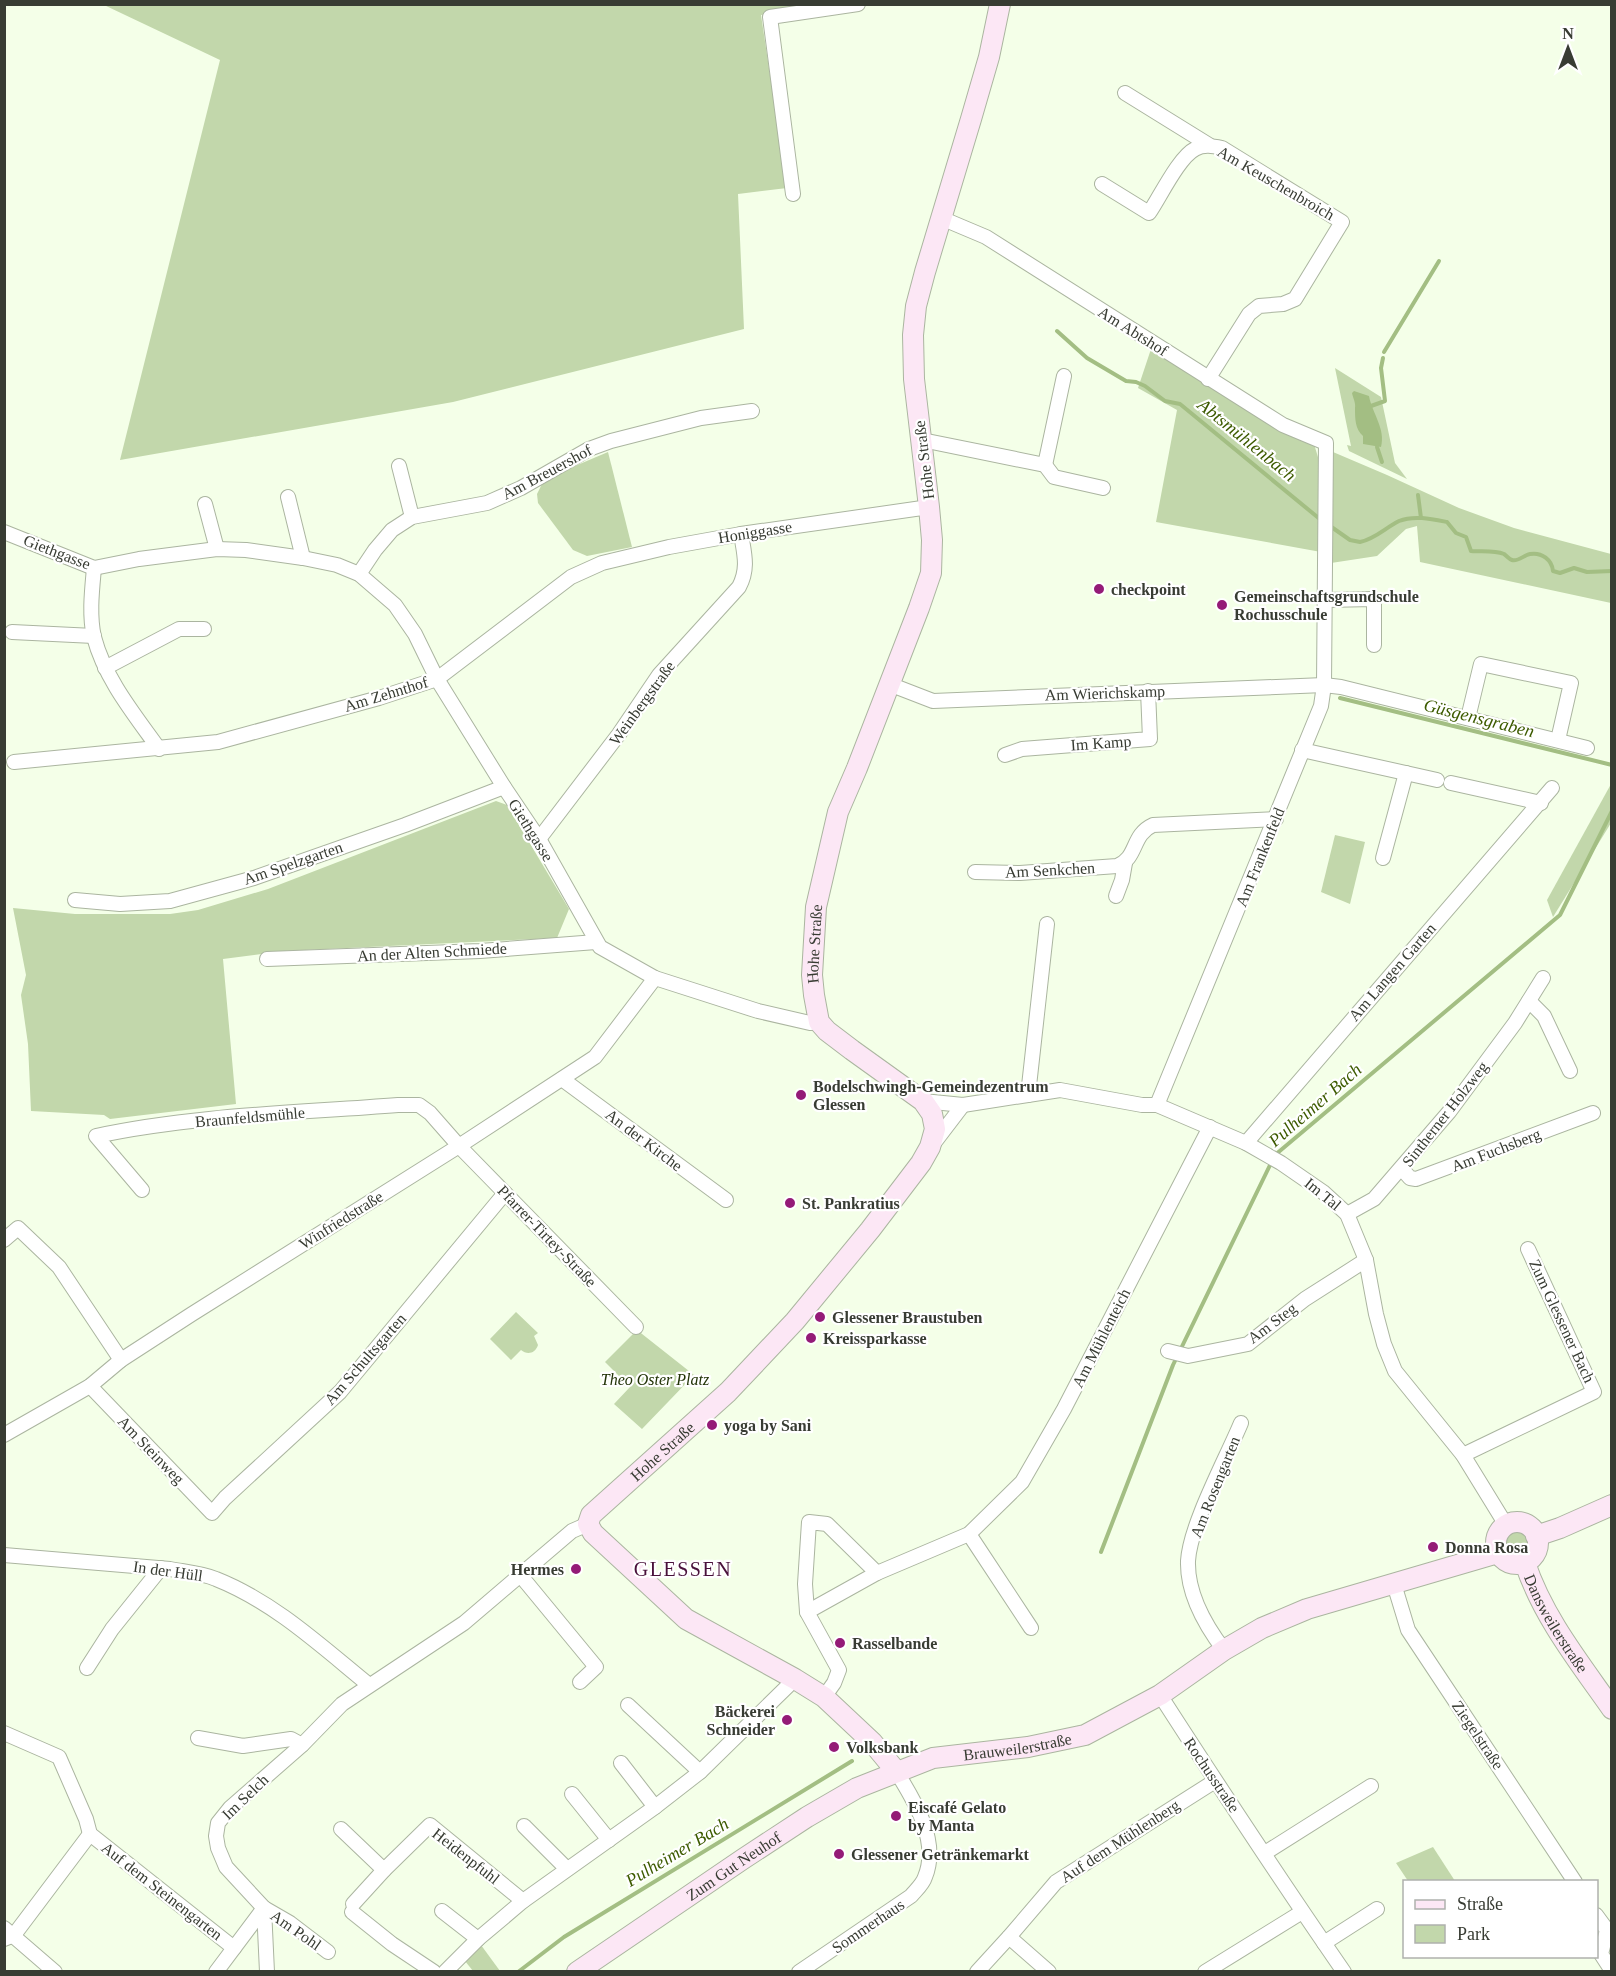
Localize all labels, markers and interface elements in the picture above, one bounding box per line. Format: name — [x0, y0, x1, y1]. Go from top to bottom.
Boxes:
north arrow — [1538, 18, 1598, 78]
text: N — [1562, 25, 1574, 42]
street label: Am Keuschenbroich — [1215, 143, 1337, 223]
street label: Am Abtshof — [1095, 303, 1171, 359]
water label: Abtsmühlenbach — [1193, 394, 1300, 486]
street label: Hohe Straße — [911, 419, 937, 501]
street label: Am Breuershof — [499, 441, 595, 503]
street label: Honiggasse — [717, 518, 793, 547]
street label: Giethgasse — [21, 531, 93, 573]
place label: checkpoint — [1111, 581, 1186, 599]
marker: checkpoint — [1092, 582, 1106, 596]
place label: Gemeinschaftsgrundschule Rochusschule — [1234, 588, 1419, 623]
marker: Gemeinschaftsgrundschule Rochusschule — [1215, 598, 1229, 612]
street label: Weinbergstraße — [606, 658, 679, 749]
street label: Am Zehnthof — [342, 673, 431, 715]
street label: Am Wierichskamp — [1045, 682, 1165, 705]
water label: Güsgensgraben — [1422, 695, 1536, 741]
street label: Im Kamp — [1070, 732, 1132, 755]
street label: Giethgasse — [504, 796, 557, 865]
street label: Am Frankenfeld — [1232, 805, 1288, 909]
street label: Am Spelzgarten — [241, 838, 345, 889]
street label: Am Senkchen — [1005, 859, 1095, 881]
street label: Hohe Straße — [803, 904, 825, 984]
street label: Am Langen Garten — [1345, 920, 1440, 1025]
street label: An der Alten Schmiede — [357, 940, 507, 964]
street label: Sintherner Holzweg — [1399, 1058, 1492, 1170]
water label: Pulheimer Bach — [1264, 1059, 1366, 1151]
place label: Bodelschwingh-Gemeindezentrum Glessen — [813, 1078, 1049, 1113]
marker: Bodelschwingh-Gemeindezentrum Glessen — [794, 1088, 808, 1102]
street label: Braunfeldsmühle — [194, 1104, 306, 1130]
street label: An der Kirche — [602, 1106, 686, 1174]
street label: Am Fuchsberg — [1449, 1125, 1543, 1176]
street label: Im Tal — [1301, 1174, 1345, 1214]
street label: Pfarrer-Tirtey-Straße — [494, 1182, 600, 1291]
street label: Winfriedstraße — [296, 1188, 386, 1252]
place label: St. Pankratius — [802, 1195, 900, 1212]
marker: St. Pankratius — [783, 1196, 797, 1210]
street label: Zum Glessener Bach — [1526, 1257, 1598, 1385]
street label: Am Mühlenteich — [1069, 1286, 1133, 1390]
street label: Am Steg — [1244, 1299, 1300, 1348]
place label: Glessener Braustuben — [832, 1309, 982, 1326]
street label: Am Schultsgarten — [321, 1310, 410, 1409]
marker: Glessener Braustuben — [813, 1310, 827, 1324]
place label: Kreissparkasse — [823, 1330, 927, 1348]
marker: Kreissparkasse — [804, 1331, 818, 1345]
park label: Theo Oster Platz — [601, 1371, 710, 1388]
street label: Am Steinweg — [114, 1413, 188, 1488]
place label: yoga by Sani — [724, 1417, 812, 1435]
street label: Hohe Straße — [627, 1418, 697, 1484]
marker: yoga by Sani — [705, 1418, 719, 1432]
street label: Am Rosengarten — [1187, 1434, 1244, 1541]
place label: Donna Rosa — [1445, 1539, 1528, 1556]
marker: Donna Rosa — [1426, 1540, 1440, 1554]
street label: In der Hüll — [132, 1558, 204, 1584]
district label: GLESSEN — [634, 1558, 732, 1580]
place label: Hermes — [511, 1561, 564, 1578]
marker: Hermes — [569, 1562, 583, 1576]
street label: Dansweilerstraße — [1521, 1571, 1592, 1676]
place label: Rasselbande — [852, 1635, 937, 1652]
marker: Rasselbande — [833, 1636, 847, 1650]
street label: Ziegelstraße — [1448, 1697, 1507, 1773]
place label: Bäckerei Schneider — [707, 1703, 776, 1738]
marker: Bäckerei Schneider — [780, 1713, 794, 1727]
street label: Brauweilerstraße — [962, 1730, 1073, 1763]
street label: Rochusstraße — [1181, 1735, 1243, 1815]
place label: Volksbank — [846, 1739, 918, 1756]
marker: Volksbank — [827, 1740, 841, 1754]
street label: Im Selch — [218, 1771, 272, 1823]
street label: Auf dem Mühlenberg — [1057, 1796, 1183, 1887]
place label: Eiscafé Gelato by Manta — [908, 1799, 1006, 1835]
marker: Eiscafé Gelato by Manta — [889, 1809, 903, 1823]
water label: Pulheimer Bach — [621, 1813, 732, 1891]
street label: Heidenpfuhl — [429, 1825, 503, 1888]
street label: Zum Gut Neuhof — [683, 1828, 784, 1904]
street label: Auf dem Steinengarten — [98, 1839, 226, 1944]
place label: Glessener Getränkemarkt — [851, 1846, 1030, 1863]
marker: Glessener Getränkemarkt — [832, 1847, 846, 1861]
legend — [1403, 1880, 1598, 1958]
text: Straße — [1457, 1894, 1503, 1914]
street label: Sommerhaus — [829, 1896, 907, 1956]
street label: Am Pohl — [268, 1907, 325, 1954]
text: Park — [1457, 1924, 1490, 1944]

